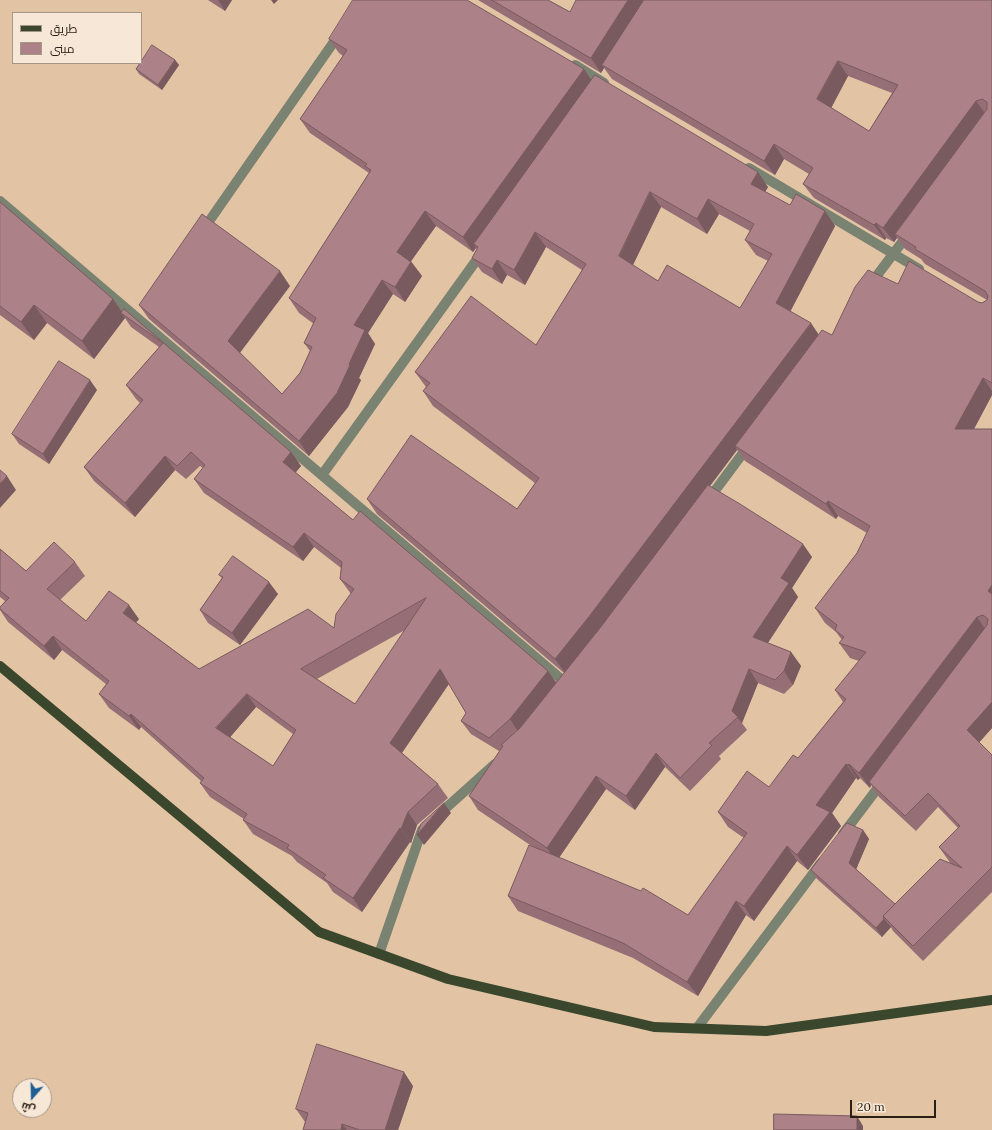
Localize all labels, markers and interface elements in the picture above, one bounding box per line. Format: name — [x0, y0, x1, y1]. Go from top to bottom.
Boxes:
legend — [12, 12, 142, 64]
text: طريق — [50, 21, 77, 36]
text: مبنى — [50, 41, 75, 56]
north arrow — [12, 1078, 52, 1118]
scale bar — [852, 1092, 938, 1118]
text: ش — [19, 1099, 37, 1117]
text: 20 m — [857, 1099, 885, 1114]

